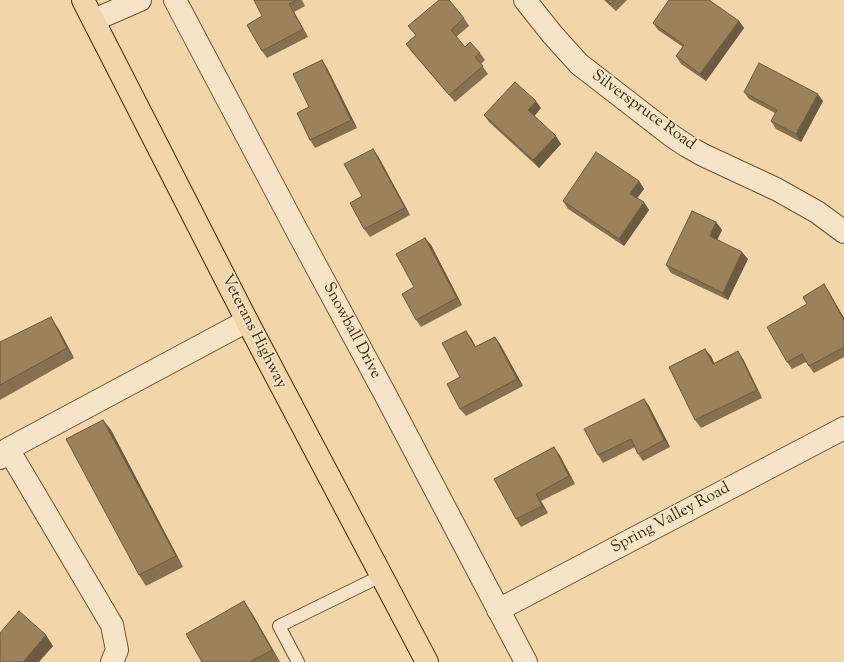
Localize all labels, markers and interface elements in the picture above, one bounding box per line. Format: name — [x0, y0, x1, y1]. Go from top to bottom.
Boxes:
street label: Silverspruce Road — [587, 67, 699, 155]
street label: Veterans Highway — [216, 272, 290, 392]
street label: Snowball Drive — [318, 280, 384, 382]
street label: Spring Valley Road — [608, 480, 734, 558]

